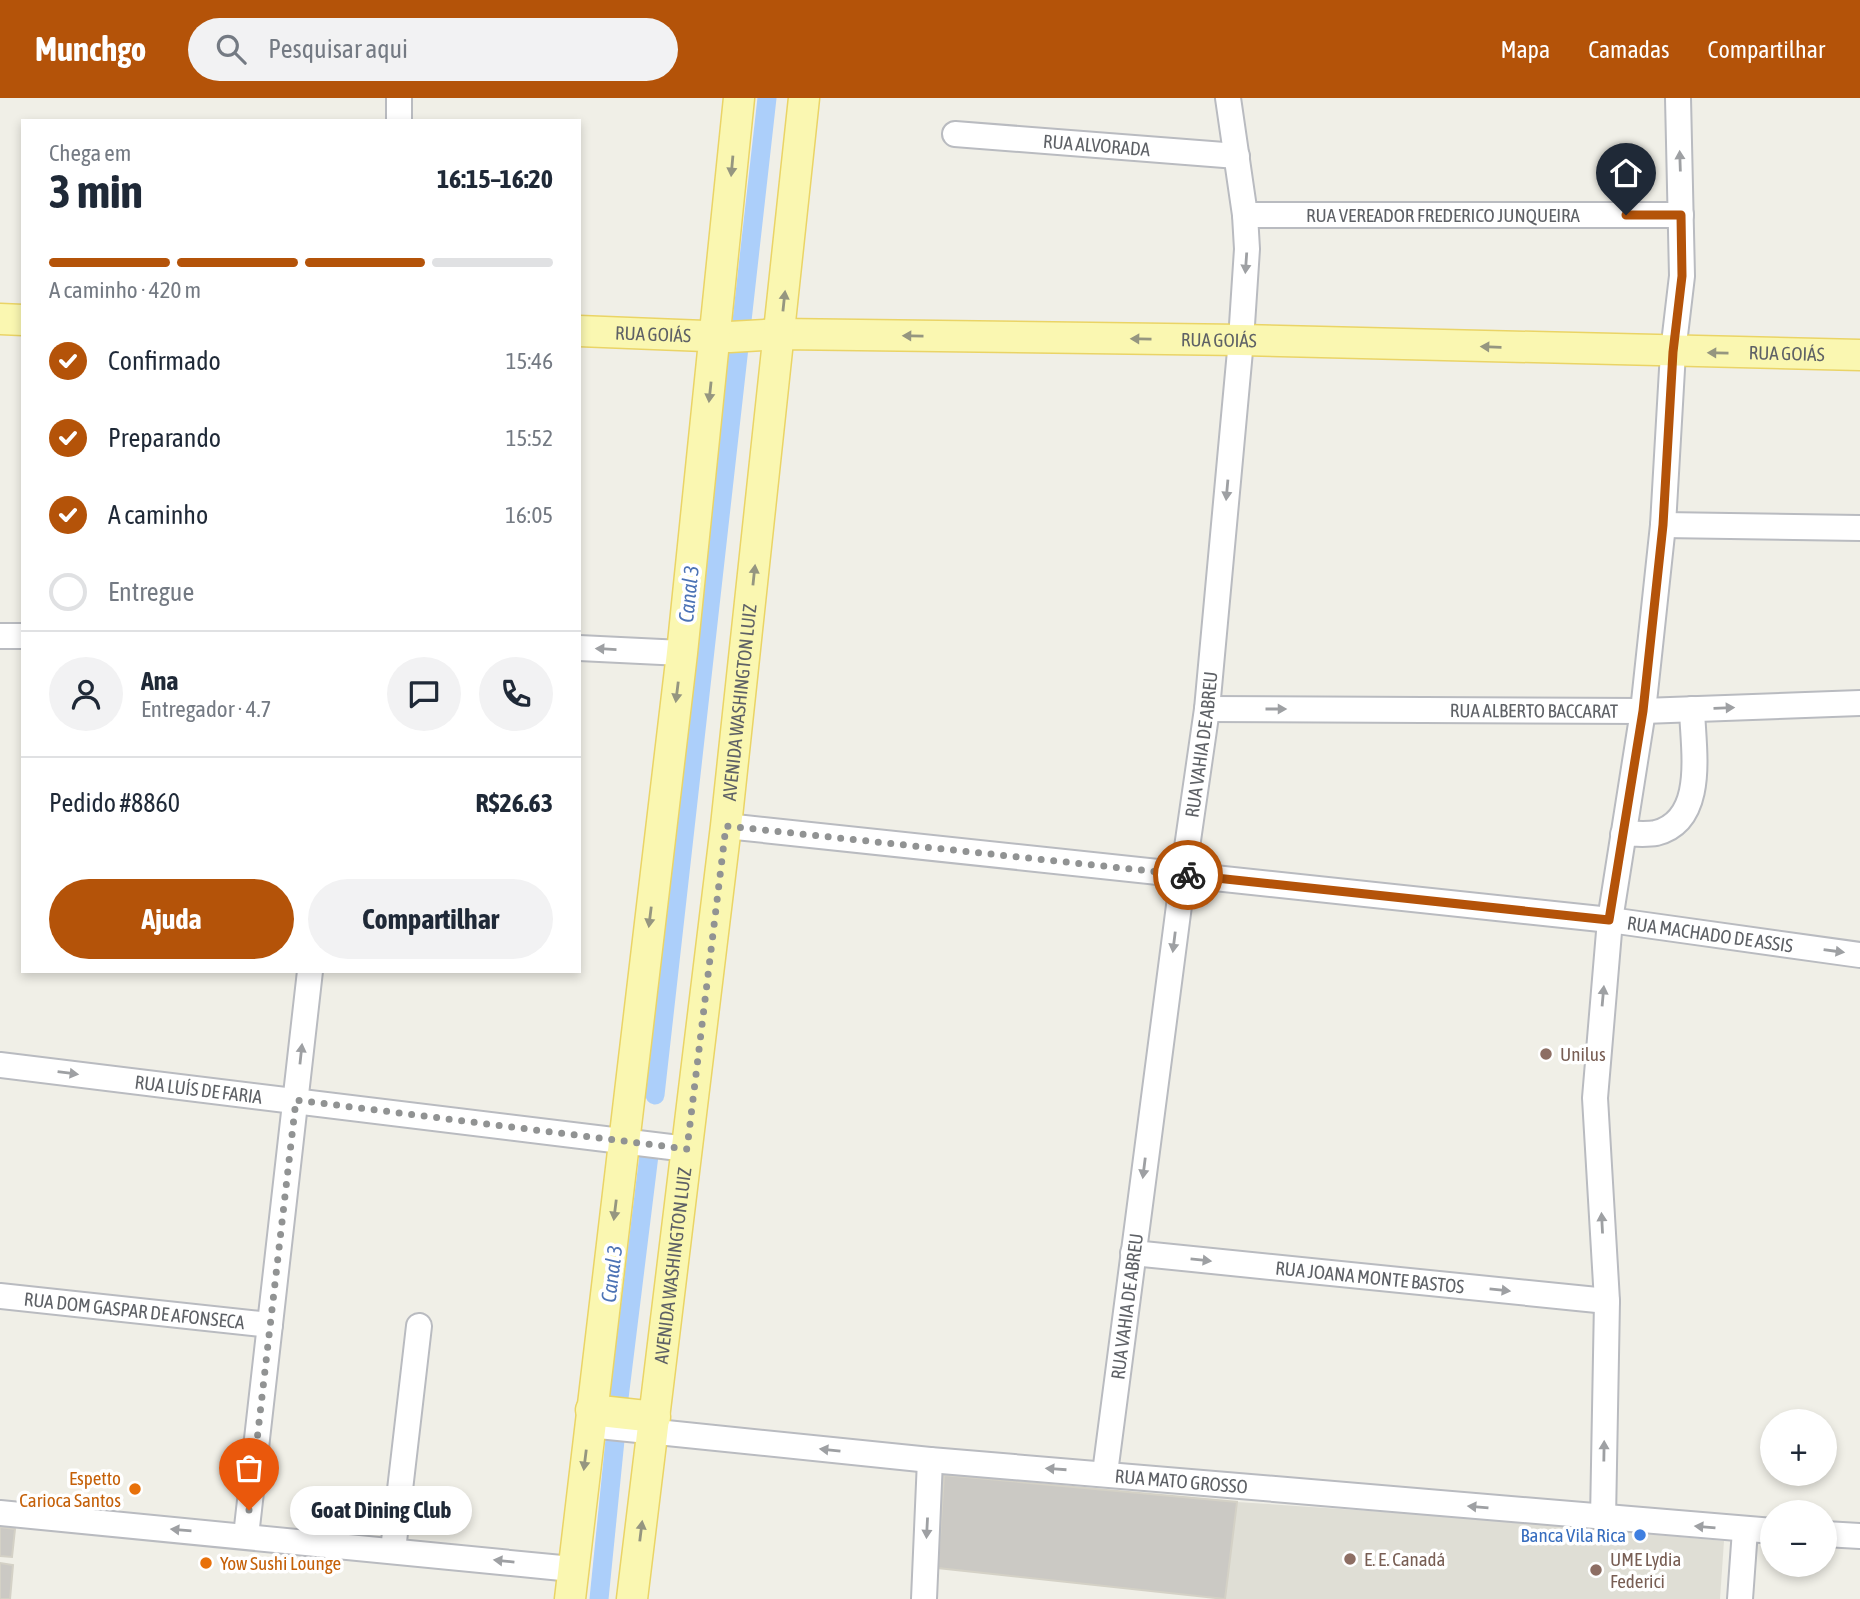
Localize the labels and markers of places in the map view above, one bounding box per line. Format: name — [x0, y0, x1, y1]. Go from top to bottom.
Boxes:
pin — [1596, 143, 1656, 215]
place label: Unilus — [1560, 1043, 1606, 1065]
marker: Unilus — [1538, 1046, 1554, 1062]
pin — [219, 1438, 279, 1510]
place label: Espetto Carioca Santos — [19, 1467, 121, 1511]
marker: Espetto Carioca Santos — [127, 1481, 143, 1497]
callout: Goat Dining Club — [291, 1486, 473, 1534]
place label: Banca Vila Rica — [1521, 1524, 1626, 1546]
marker: Banca Vila Rica — [1632, 1527, 1648, 1543]
place label: E. E. Canadá — [1364, 1548, 1445, 1570]
place label: UME Lydia Federici — [1610, 1548, 1681, 1592]
marker: E. E. Canadá — [1342, 1551, 1358, 1567]
place label: Yow Sushi Lounge — [220, 1552, 341, 1574]
marker: Yow Sushi Lounge — [198, 1555, 214, 1571]
marker: UME Lydia Federici — [1588, 1562, 1604, 1578]

